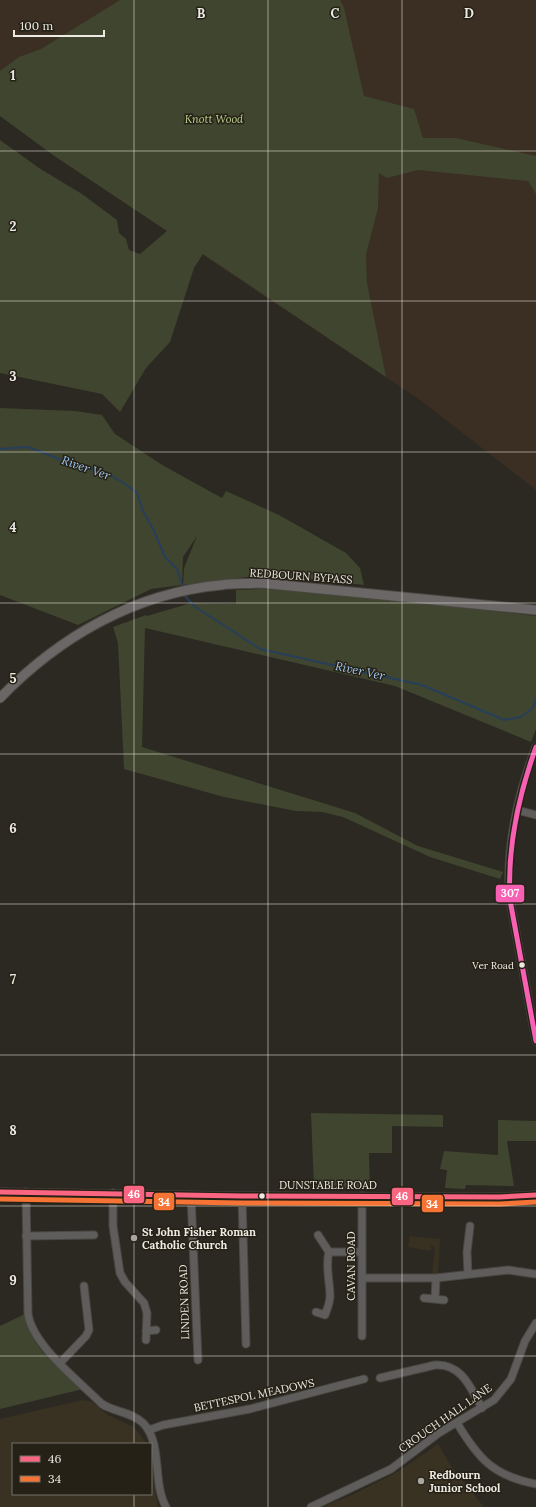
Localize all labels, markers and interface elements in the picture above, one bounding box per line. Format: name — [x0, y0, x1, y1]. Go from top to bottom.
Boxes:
text: B — [197, 5, 206, 22]
text: C — [331, 5, 340, 22]
text: D — [464, 5, 474, 22]
scale bar — [14, 12, 104, 38]
text: 100 m — [20, 18, 53, 33]
text: 1 — [10, 67, 16, 84]
park label: Knott Wood — [185, 112, 244, 126]
text: 2 — [10, 218, 17, 235]
text: 3 — [9, 368, 17, 385]
water label: River Ver — [60, 452, 113, 483]
text: 4 — [9, 519, 17, 536]
street label: REDBOURN BYPASS — [249, 565, 353, 587]
water label: River Ver — [334, 658, 387, 683]
text: 5 — [9, 670, 17, 687]
text: 6 — [9, 820, 17, 837]
line badge: 307 — [495, 884, 525, 903]
text: 307 — [501, 886, 519, 900]
place label: Ver Road — [471, 959, 514, 972]
marker: Ver Road — [517, 960, 527, 970]
text: 7 — [10, 971, 16, 988]
text: 8 — [9, 1122, 17, 1139]
street label: DUNSTABLE ROAD — [279, 1178, 377, 1192]
line badge: 46 — [123, 1185, 145, 1204]
text: 46 — [128, 1187, 140, 1201]
line badge: 46 — [391, 1187, 414, 1206]
text: 46 — [396, 1189, 408, 1203]
unlabelled marker — [257, 1191, 267, 1201]
line badge: 34 — [153, 1192, 175, 1211]
line badge: 34 — [421, 1194, 444, 1213]
text: 34 — [158, 1195, 170, 1209]
text: 34 — [426, 1197, 438, 1211]
place label: St John Fisher Roman Catholic Church — [142, 1225, 256, 1252]
street label: CAVAN ROAD — [344, 1231, 358, 1301]
marker: St John Fisher Roman Catholic Church — [129, 1233, 139, 1243]
street label: LINDEN ROAD — [176, 1264, 192, 1340]
text: 9 — [9, 1272, 17, 1289]
street label: BETTESPOL MEADOWS — [192, 1375, 316, 1415]
street label: CROUCH HALL LANE — [396, 1381, 494, 1455]
legend — [12, 1443, 152, 1495]
text: 46 — [48, 1451, 62, 1466]
place label: Redbourn Junior School — [429, 1468, 501, 1495]
text: 34 — [48, 1471, 62, 1486]
marker: Redbourn Junior School — [416, 1476, 426, 1486]

